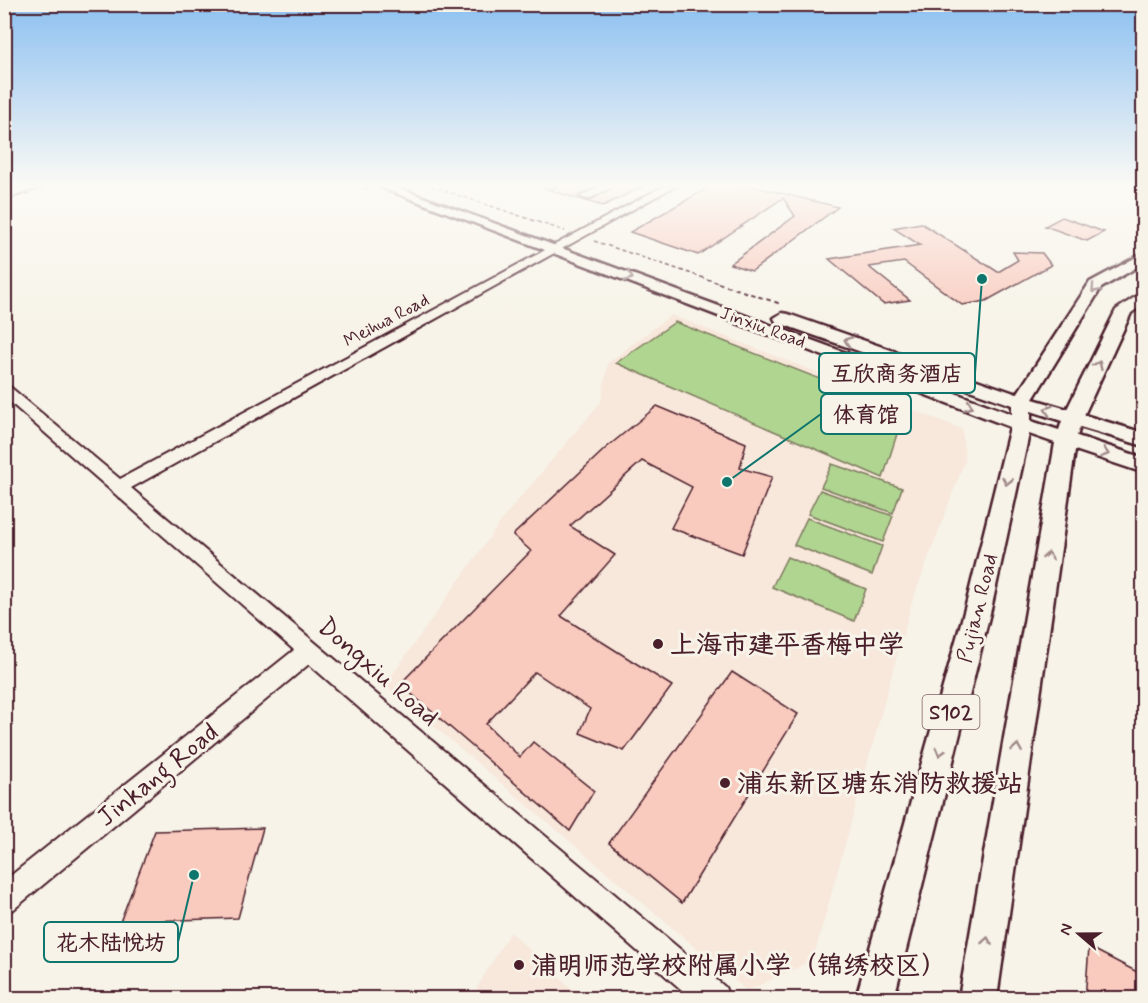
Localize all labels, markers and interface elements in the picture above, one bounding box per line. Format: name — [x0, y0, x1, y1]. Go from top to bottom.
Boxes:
one-way arrow — [624, 270, 634, 283]
one-way arrow — [1091, 282, 1102, 293]
street label: Meihua Road — [339, 288, 433, 353]
street label: Jinxiu Road — [716, 301, 809, 355]
one-way arrow — [843, 336, 854, 349]
callout: 互欣商务酒店 — [819, 353, 975, 393]
text: 互欣商务酒店 — [831, 361, 963, 389]
one-way arrow — [1090, 361, 1102, 372]
callout: 体育馆 — [821, 394, 911, 434]
one-way arrow — [963, 399, 974, 411]
text: 体育馆 — [833, 402, 899, 430]
one-way arrow — [1043, 405, 1054, 417]
one-way arrow — [1099, 446, 1110, 458]
one-way arrow — [1002, 476, 1015, 486]
street label: Pujian Road — [951, 551, 1005, 666]
one-way arrow — [1041, 551, 1054, 561]
street label: Dongxiu Road — [308, 610, 446, 736]
place label: 上海市建平香梅中学 — [670, 629, 904, 663]
marker: 上海市建平香梅中学 — [651, 637, 665, 651]
road number: S102 — [922, 695, 980, 729]
street label: Jinkang Road — [90, 716, 228, 837]
one-way arrow — [1011, 743, 1023, 753]
one-way arrow — [935, 747, 948, 757]
place label: 浦东新区塘东消防救援站 — [737, 768, 1023, 802]
marker: 浦东新区塘东消防救援站 — [718, 776, 732, 790]
north arrow — [1049, 904, 1109, 964]
text: N — [1055, 921, 1078, 938]
callout: 花木陆悦坊 — [44, 922, 178, 962]
text: 花木陆悦坊 — [56, 930, 166, 958]
one-way arrow — [980, 936, 993, 946]
place label: 浦明师范学校附属小学（锦绣校区） — [531, 950, 947, 984]
marker: 浦明师范学校附属小学（锦绣校区） — [512, 958, 526, 972]

